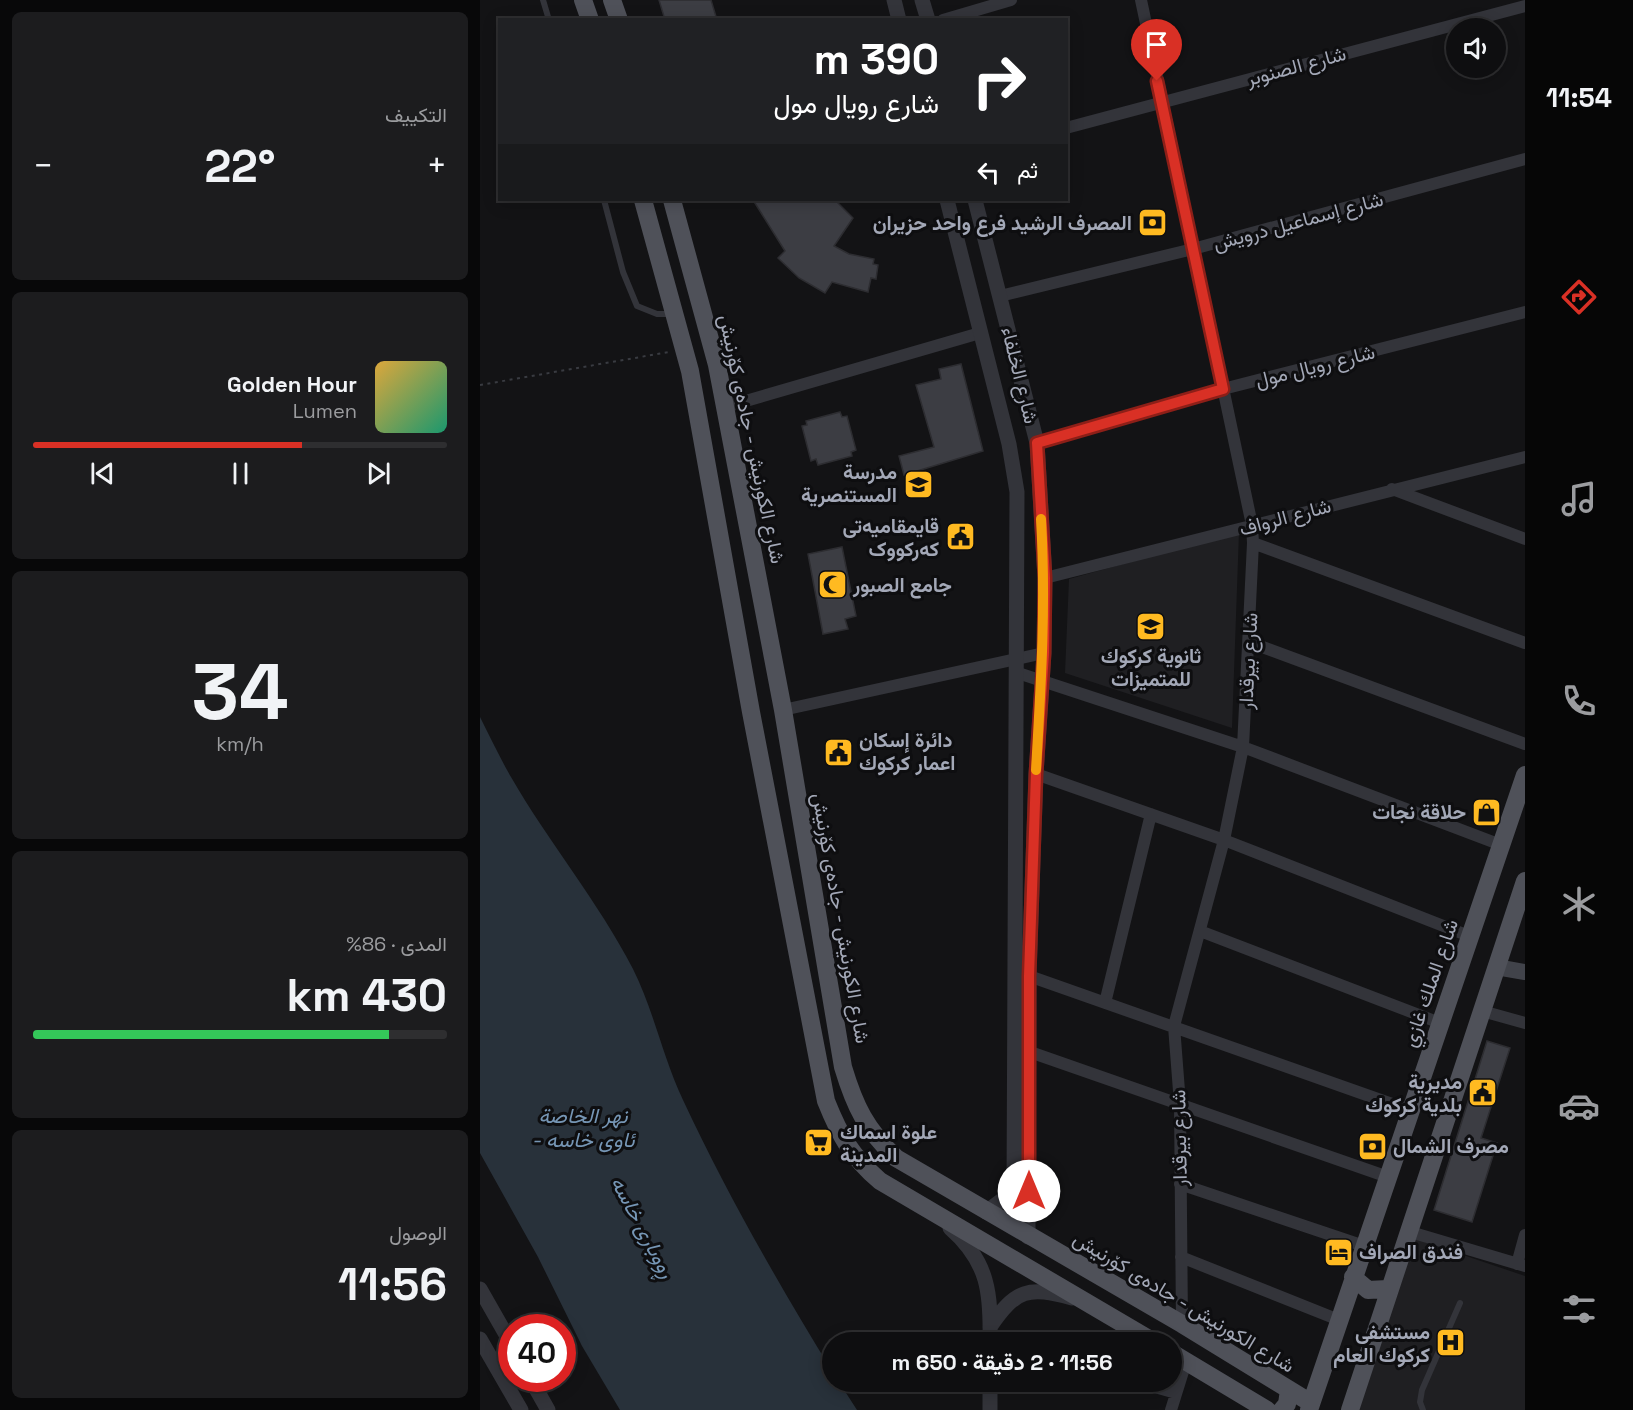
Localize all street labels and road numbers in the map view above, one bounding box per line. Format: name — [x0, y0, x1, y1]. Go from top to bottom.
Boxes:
street label: شارع الصنوبر — [1242, 40, 1349, 93]
street label: شارع إسماعيل درويش — [1210, 186, 1386, 257]
street label: شارع الكورنيش - جادەی کۆرنیش — [712, 312, 791, 566]
street label: شارع الخلفاء — [994, 324, 1045, 426]
street label: شارع رويال مول — [1252, 339, 1378, 394]
street label: شارع الرواف — [1236, 492, 1334, 543]
street label: شارع بيرقدار — [1232, 612, 1265, 711]
street label: شارع الكورنيش - جادەی کۆرنیش — [805, 791, 876, 1046]
street label: شارع الملك غازي — [1396, 916, 1468, 1052]
street label: شارع بيرقدار — [1165, 1089, 1194, 1188]
street label: شارع الكورنيش - جادەی کۆرنیش — [1068, 1225, 1300, 1379]

